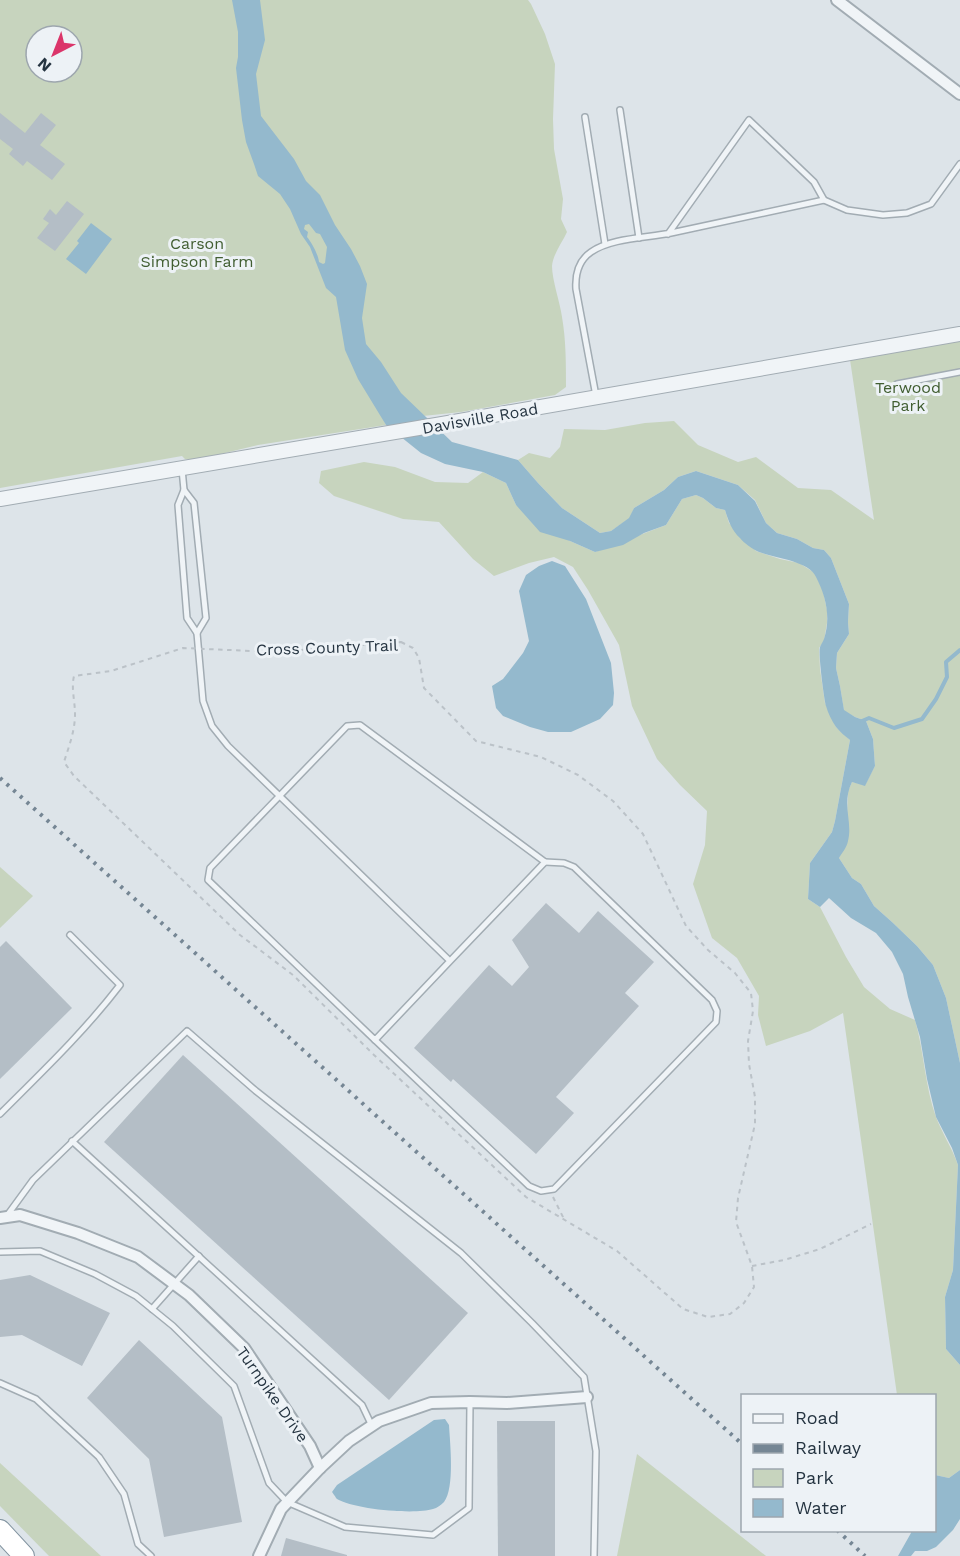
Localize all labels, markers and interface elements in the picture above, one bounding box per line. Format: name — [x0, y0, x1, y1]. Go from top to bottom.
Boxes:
north arrow — [24, 24, 84, 84]
text: N — [34, 54, 55, 76]
park label: Carson Simpson Farm — [141, 234, 253, 271]
park label: Terwood Park — [875, 378, 941, 415]
street label: Davisville Road — [421, 399, 539, 438]
street label: Cross County Trail — [256, 636, 398, 659]
street label: Turnpike Drive — [233, 1343, 313, 1446]
legend — [741, 1394, 936, 1532]
text: Road — [795, 1407, 839, 1428]
text: Railway — [795, 1437, 862, 1458]
text: Park — [795, 1467, 834, 1488]
text: Water — [795, 1497, 847, 1518]

